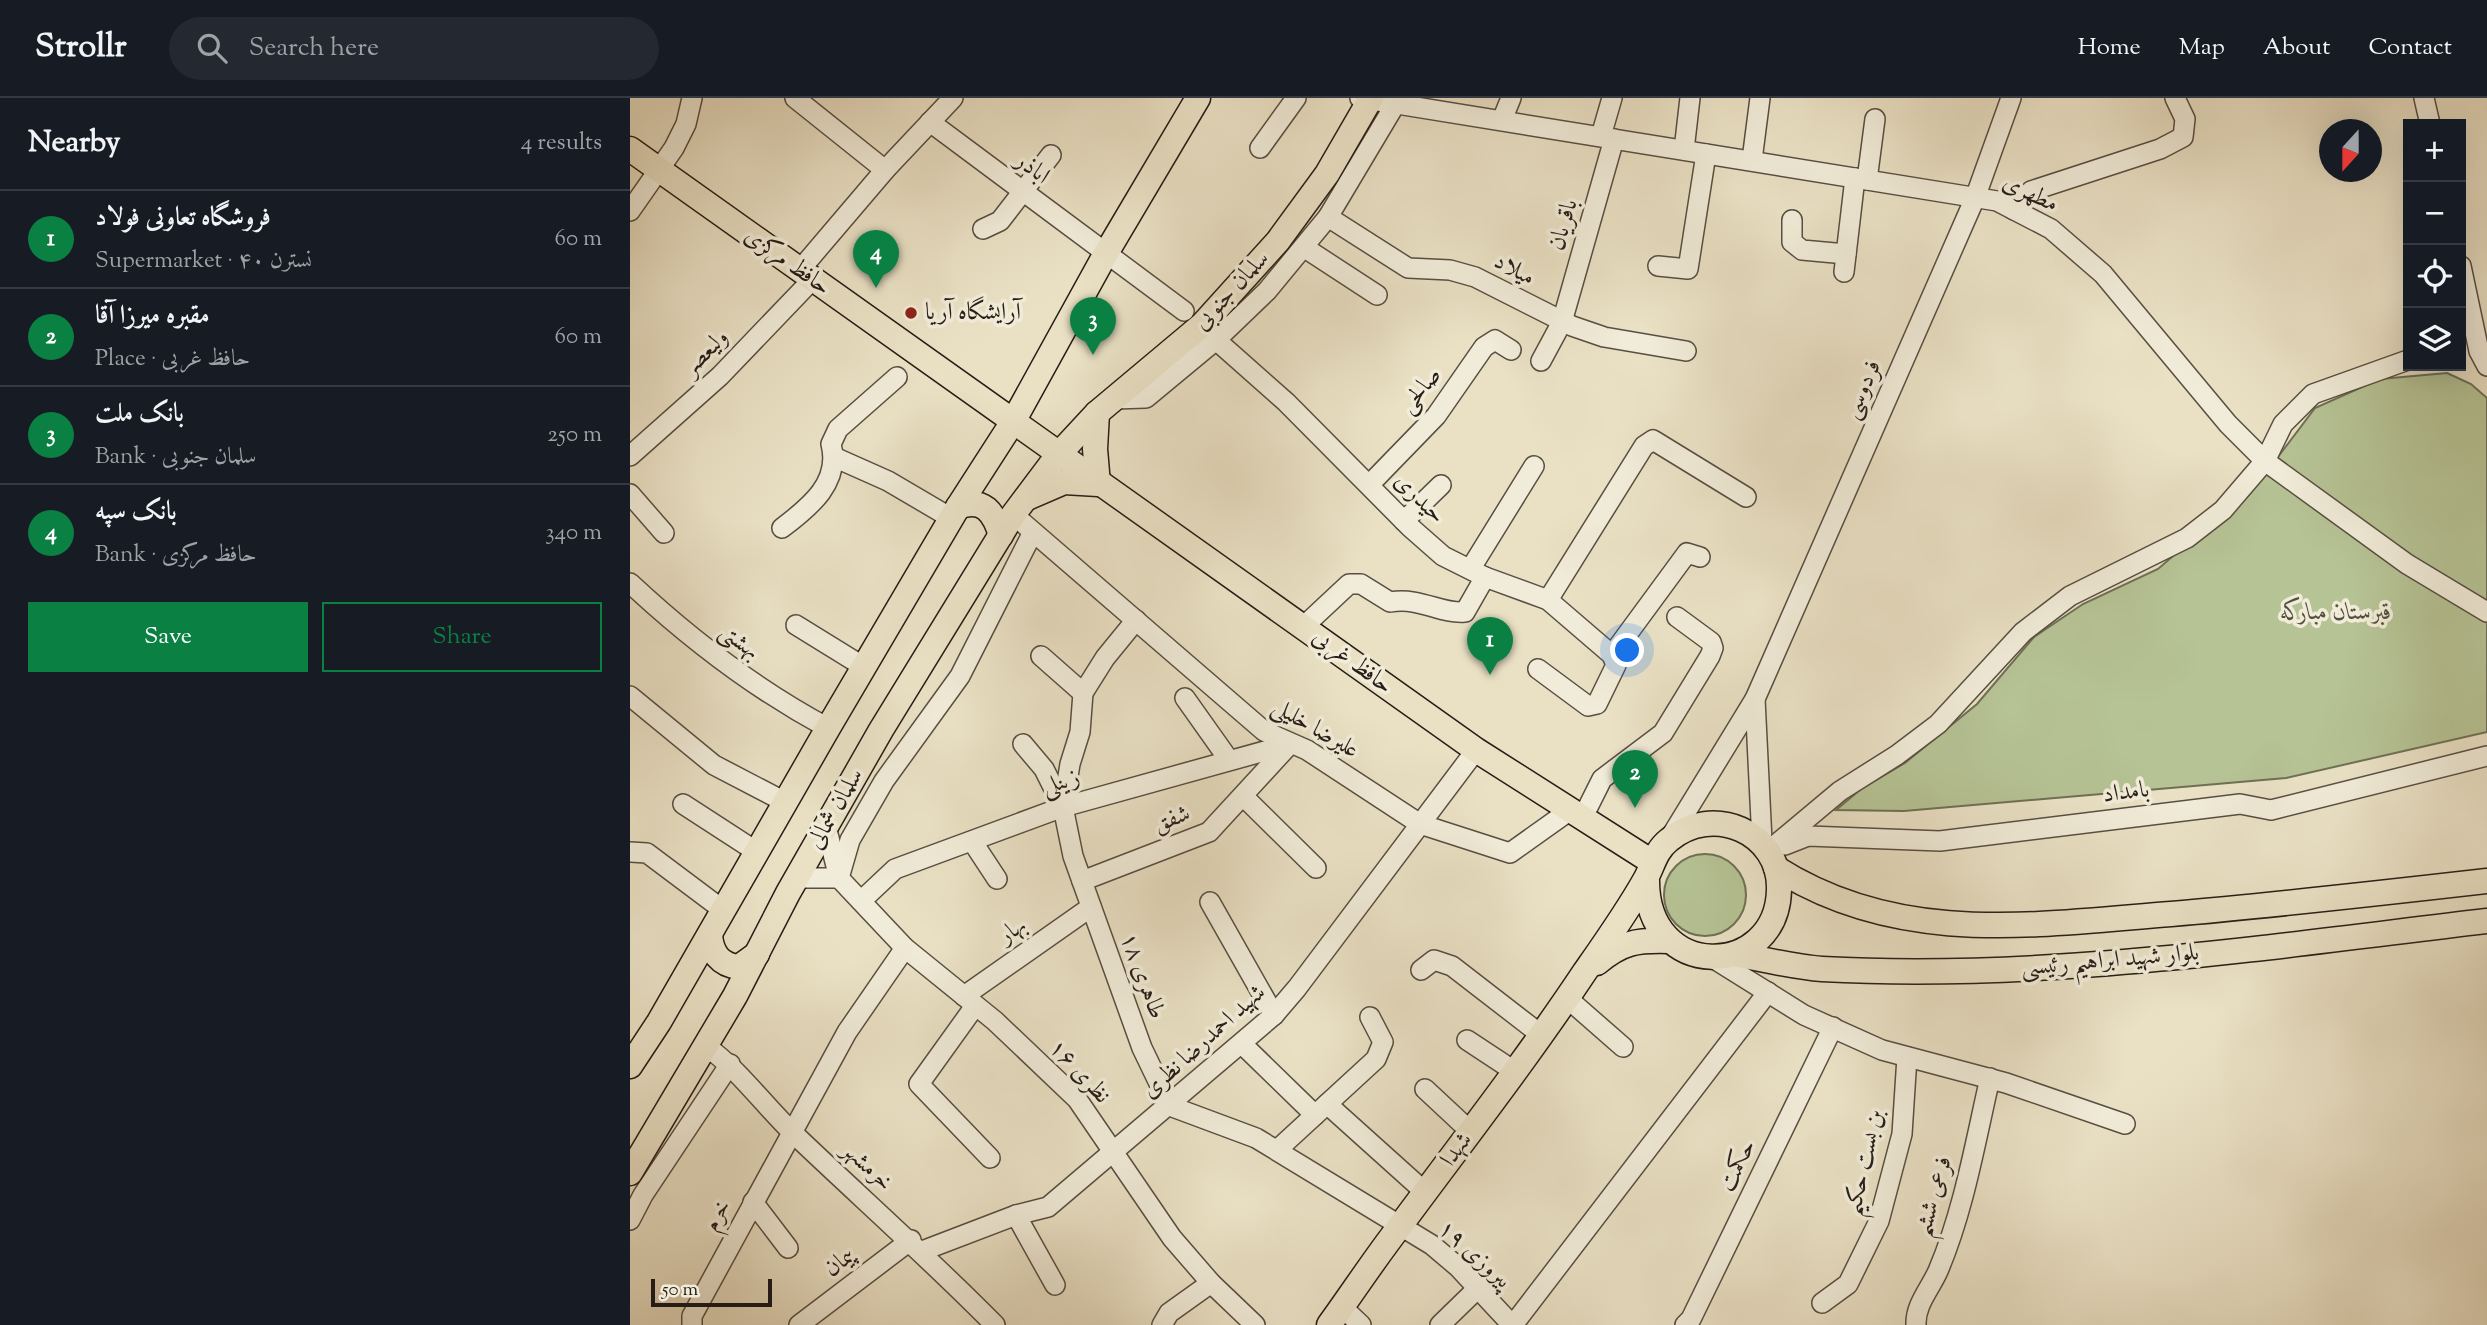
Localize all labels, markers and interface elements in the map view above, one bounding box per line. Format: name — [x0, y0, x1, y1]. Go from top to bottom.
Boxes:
search box — [169, 17, 659, 80]
text: Strollr — [35, 24, 127, 72]
icon: search — [193, 29, 231, 67]
text: Search here — [249, 30, 379, 67]
text: Home — [2078, 31, 2141, 65]
text: Map — [2179, 31, 2225, 65]
text: About — [2263, 31, 2330, 65]
text: Contact — [2368, 31, 2452, 65]
north arrow — [2319, 119, 2382, 182]
map controls — [2403, 119, 2466, 371]
button: + — [2403, 119, 2466, 182]
text: Nearby — [28, 122, 120, 165]
text: 4 results — [521, 127, 602, 160]
street label: اباذر — [1006, 143, 1056, 193]
street label: مطهری — [1996, 166, 2064, 222]
button: − — [2403, 182, 2466, 245]
street label: باقریان — [1540, 195, 1588, 255]
text: فروشگاه تعاونی فولاد — [95, 200, 271, 237]
street label: حافظ مرکزی — [737, 220, 837, 304]
text: 1 — [47, 223, 55, 256]
text: 60 m — [554, 223, 602, 256]
pin: 4 — [853, 230, 899, 288]
street label: سلمان جنوبی — [1186, 243, 1278, 339]
text: Supermarket · نسترن ۴۰ — [95, 245, 312, 278]
street label: میلاد — [1487, 245, 1541, 295]
button: locate — [2403, 245, 2466, 308]
place label: آرایشگاه آریا — [925, 296, 1024, 330]
pin: 3 — [1070, 297, 1116, 355]
text: مقبره میرزا آقا — [95, 298, 210, 335]
marker: آرایشگاه آریا — [903, 305, 919, 321]
button: layers — [2403, 308, 2466, 371]
text: 2 — [46, 321, 56, 354]
text: 60 m — [554, 321, 602, 354]
street label: ولیعصر — [673, 322, 737, 386]
text: Place · حافظ غربی — [95, 343, 250, 376]
street label: فردوسی — [1835, 355, 1891, 425]
street label: صالحی — [1392, 360, 1450, 422]
text: بانک ملت — [95, 396, 184, 433]
text: 3 — [46, 419, 56, 452]
text: 250 m — [547, 419, 602, 452]
text: Bank · سلمان جنوبی — [95, 441, 256, 474]
street label: حیدری — [1385, 465, 1453, 533]
text: بانک سپه — [95, 494, 177, 531]
text: 4 — [45, 517, 57, 550]
text: 340 m — [545, 517, 602, 550]
text: Bank · حافظ مرکزی — [95, 539, 257, 572]
park label: قبرستان مبارکه — [2280, 596, 2392, 630]
button: Save — [28, 602, 308, 672]
button: Share — [322, 602, 602, 672]
street label: بهشتی — [711, 615, 767, 669]
pin: 1 — [1467, 617, 1513, 675]
street label: حافظ غربی — [1304, 621, 1400, 703]
your location — [1610, 633, 1644, 667]
street label: علیرضا خلیلی — [1265, 690, 1365, 768]
pin: 2 — [1612, 750, 1658, 808]
street label: زینلی — [1037, 761, 1085, 805]
street label: سلمان شمالی — [799, 762, 873, 856]
street label: بامداد — [2101, 773, 2151, 813]
street label: شفق — [1148, 797, 1196, 843]
street label: بهار — [990, 909, 1034, 954]
street label: طاهری ۱۸ — [1111, 928, 1173, 1024]
street label: بلوار شهید ابراهیم رئیسی — [2019, 936, 2201, 991]
street label: شهید احمدرضا نظری — [1134, 977, 1274, 1107]
street label: نظری ۱۶ — [1040, 1032, 1118, 1112]
street label: بن بست حکیم — [1836, 1106, 1899, 1221]
street label: شهدا — [1433, 1126, 1481, 1174]
street label: خرمشهر — [832, 1132, 900, 1199]
street label: حکمت — [1711, 1134, 1765, 1198]
street label: فرعی ششم — [1906, 1153, 1967, 1243]
street label: خرم — [695, 1194, 742, 1239]
street label: پیروزی ۱۹ — [1430, 1213, 1519, 1298]
street label: پیمان — [817, 1239, 864, 1286]
scale bar — [651, 1276, 772, 1308]
text: 50 m — [662, 1277, 698, 1304]

